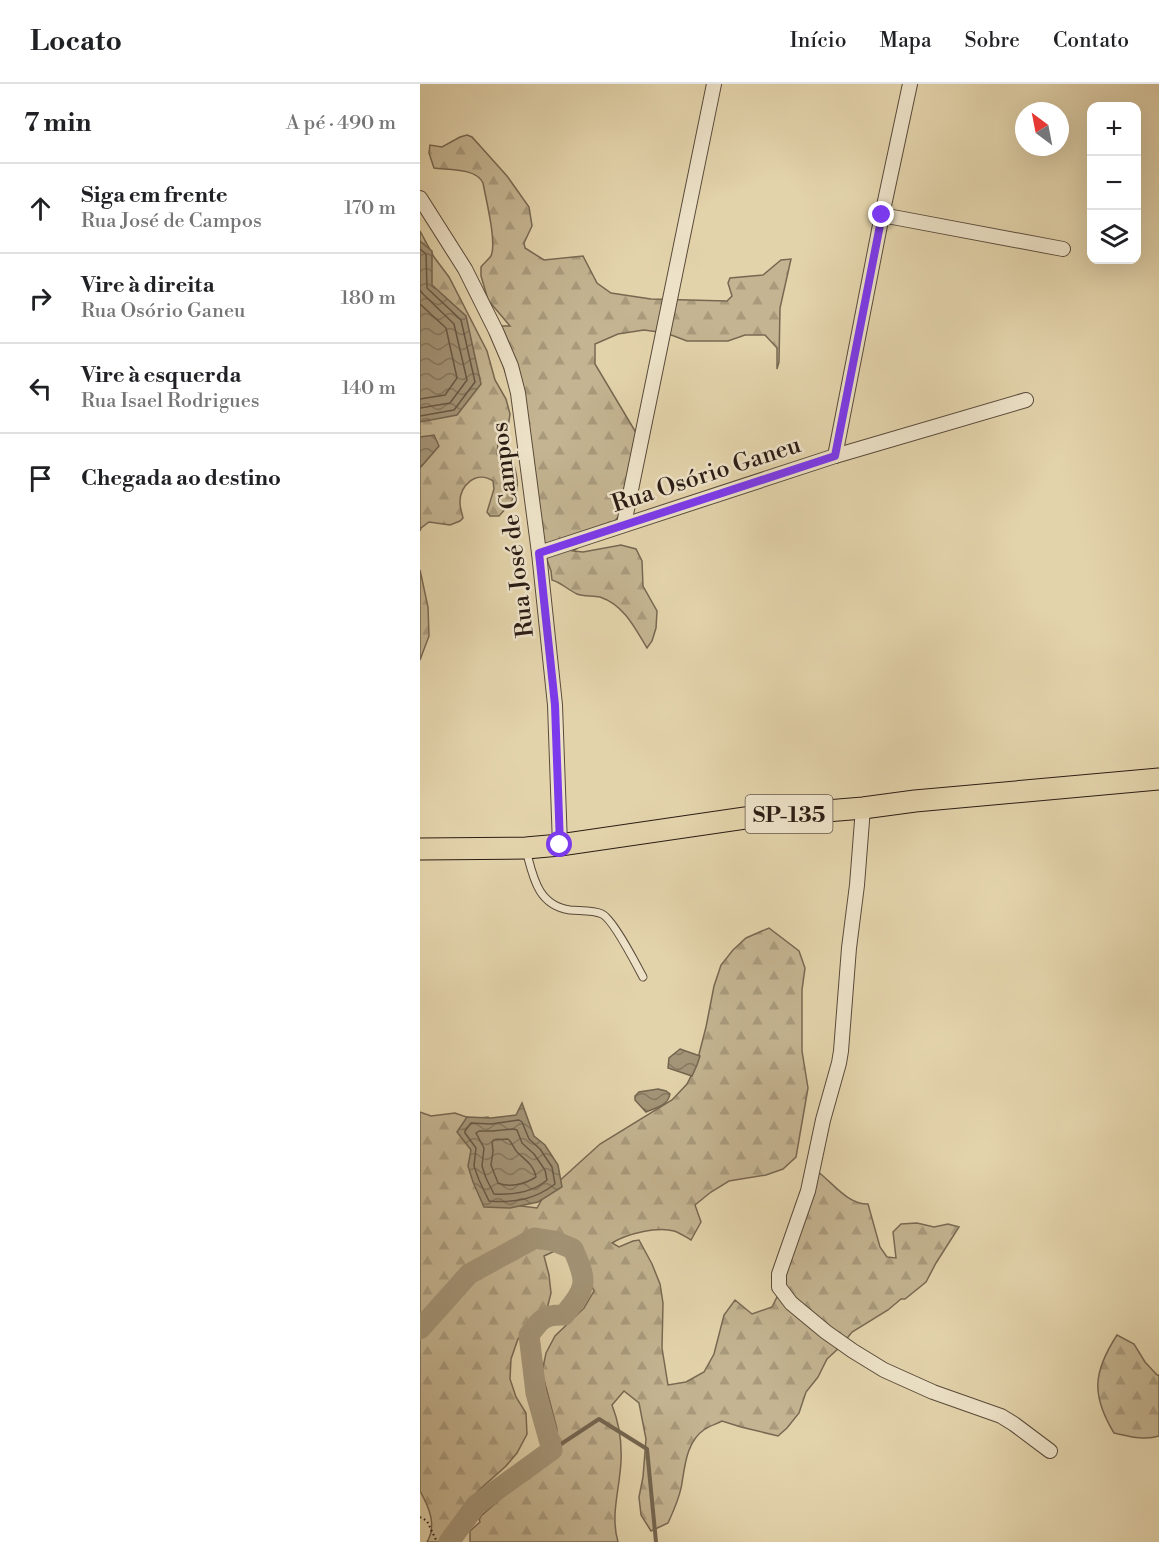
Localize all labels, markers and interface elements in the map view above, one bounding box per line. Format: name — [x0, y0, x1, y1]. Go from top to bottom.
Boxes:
text: Locato — [30, 24, 122, 59]
text: Início — [790, 28, 847, 54]
text: Mapa — [880, 28, 932, 54]
text: Sobre — [965, 28, 1020, 54]
text: Contato — [1053, 28, 1129, 54]
north arrow — [1015, 102, 1069, 156]
map controls — [1087, 102, 1141, 264]
button: + — [1087, 102, 1141, 156]
text: 7 min — [24, 107, 91, 139]
text: A pé · 490 m — [286, 111, 396, 136]
button: − — [1087, 156, 1141, 210]
text: Siga em frente — [81, 182, 228, 209]
icon: ahead — [24, 192, 57, 225]
text: 170 m — [344, 196, 396, 221]
route end — [868, 201, 894, 227]
text: Rua José de Campos — [81, 209, 262, 234]
button: layers — [1087, 210, 1141, 264]
text: Vire à direita — [81, 272, 215, 299]
icon: right — [24, 282, 57, 315]
text: 180 m — [341, 286, 396, 311]
text: Rua Osório Ganeu — [81, 299, 245, 324]
text: Vire à esquerda — [81, 362, 241, 389]
icon: left — [24, 372, 57, 405]
text: 140 m — [341, 376, 396, 401]
text: Rua Isael Rodrigues — [81, 389, 260, 414]
street label: Rua José de Campos — [485, 420, 541, 639]
street label: Rua Osório Ganeu — [608, 430, 805, 520]
icon: arrive — [24, 462, 57, 495]
text: Chegada ao destino — [81, 465, 281, 492]
road number: SP-135 — [746, 795, 832, 833]
route start — [546, 831, 572, 857]

